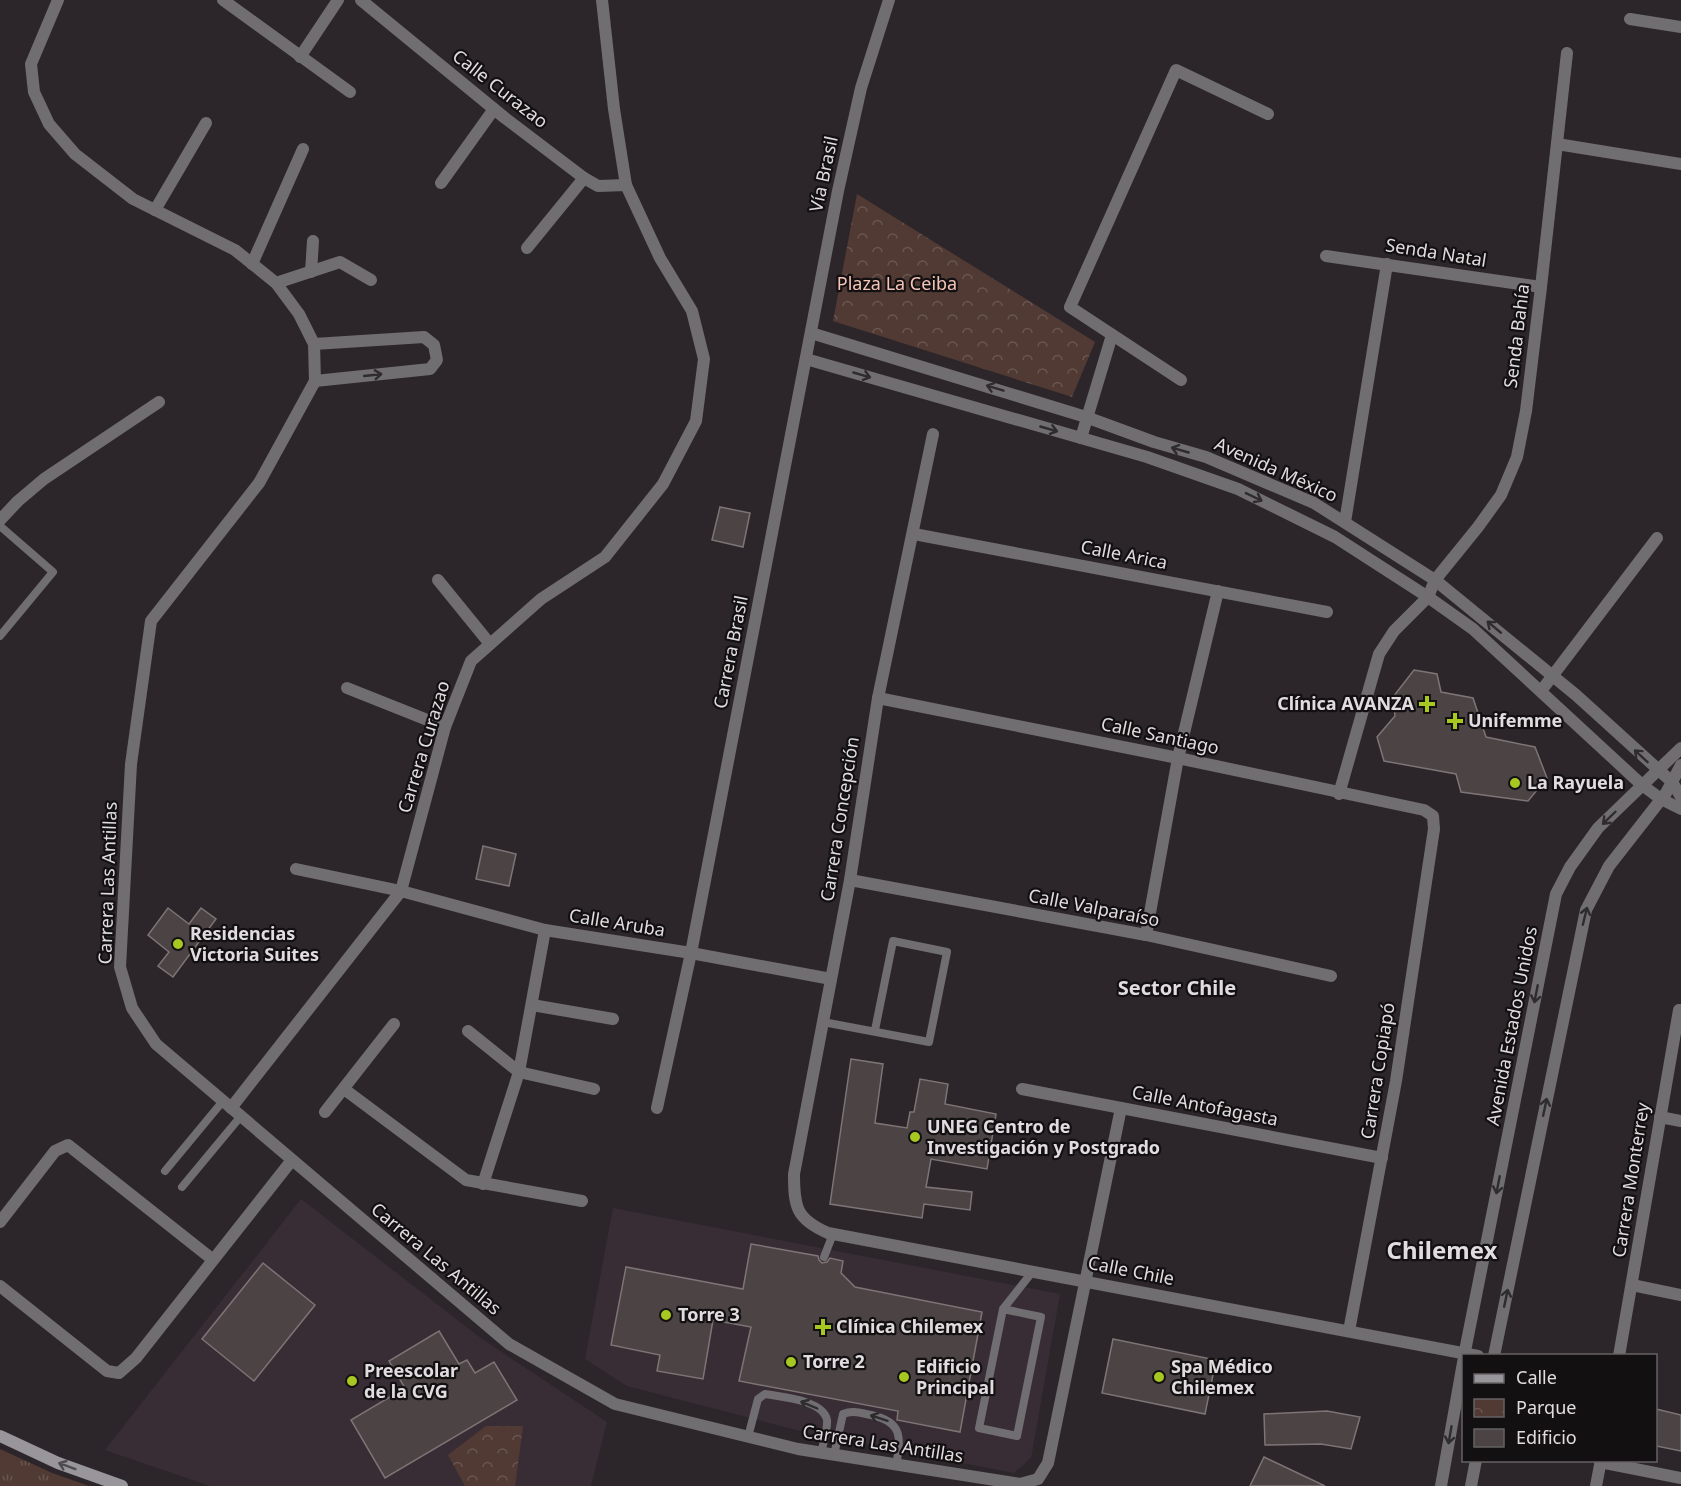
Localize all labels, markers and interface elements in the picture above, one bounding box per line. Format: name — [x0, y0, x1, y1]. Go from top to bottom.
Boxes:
street label: Calle Curazao — [448, 43, 553, 133]
street label: Vía Brasil — [803, 134, 843, 214]
street label: Senda Natal — [1384, 232, 1488, 272]
park label: Plaza La Ceiba — [837, 271, 957, 295]
street label: Senda Bahía — [1498, 282, 1534, 389]
one-way arrow — [362, 369, 382, 380]
one-way arrow — [852, 370, 871, 381]
one-way arrow — [986, 382, 1005, 393]
one-way arrow — [1039, 424, 1058, 435]
street label: Avenida México — [1211, 431, 1342, 507]
one-way arrow — [1171, 444, 1190, 455]
one-way arrow — [1245, 491, 1263, 503]
street label: Calle Arica — [1079, 534, 1170, 574]
street label: Carrera Brasil — [707, 593, 753, 710]
one-way arrow — [1487, 620, 1502, 634]
street label: Carrera Curazao — [392, 678, 455, 816]
place label: Clínica AVANZA — [1277, 691, 1415, 715]
marker: Clínica AVANZA — [1418, 695, 1436, 713]
place label: Unifemme — [1468, 708, 1562, 732]
street label: Calle Santiago — [1099, 711, 1221, 759]
marker: Unifemme — [1446, 712, 1464, 730]
street label: Carrera Concepción — [814, 735, 864, 903]
one-way arrow — [1633, 748, 1648, 763]
place label: La Rayuela — [1527, 770, 1624, 794]
marker: La Rayuela — [1508, 776, 1522, 790]
street label: Carrera Las Antillas — [92, 801, 122, 965]
one-way arrow — [1601, 810, 1616, 825]
street label: Calle Valparaíso — [1026, 883, 1162, 932]
street label: Calle Aruba — [567, 903, 667, 941]
one-way arrow — [1580, 907, 1591, 926]
place label: Residencias Victoria Suites — [190, 921, 319, 966]
street label: Avenida Estados Unidos — [1480, 924, 1542, 1127]
marker: Residencias Victoria Suites — [171, 937, 185, 951]
district label: Sector Chile — [1118, 974, 1236, 1001]
one-way arrow — [1530, 984, 1541, 1003]
street label: Carrera Copiapó — [1354, 1001, 1400, 1141]
street label: Calle Antofagasta — [1130, 1079, 1280, 1131]
one-way arrow — [1540, 1098, 1551, 1118]
street label: Carrera Monterrey — [1606, 1100, 1654, 1259]
place label: UNEG Centro de Investigación y Postgrado — [927, 1114, 1160, 1159]
marker: UNEG Centro de Investigación y Postgrado — [908, 1130, 922, 1144]
one-way arrow — [1492, 1175, 1503, 1194]
street label: Carrera Las Antillas — [367, 1197, 507, 1320]
district label: Chilemex — [1387, 1233, 1498, 1266]
street label: Calle Chile — [1086, 1250, 1176, 1290]
one-way arrow — [1501, 1289, 1512, 1309]
place label: Torre 3 — [678, 1302, 740, 1326]
marker: Torre 3 — [659, 1308, 673, 1322]
place label: Clínica Chilemex — [836, 1314, 984, 1338]
marker: Clínica Chilemex — [814, 1318, 832, 1336]
place label: Torre 2 — [803, 1349, 865, 1373]
place label: Edificio Principal — [916, 1354, 995, 1399]
place label: Spa Médico Chilemex — [1171, 1354, 1273, 1399]
legend — [1462, 1354, 1657, 1462]
marker: Torre 2 — [784, 1355, 798, 1369]
place label: Preescolar de la CVG — [364, 1358, 458, 1403]
text: Calle — [1516, 1365, 1557, 1389]
marker: Edificio Principal — [897, 1370, 911, 1384]
marker: Spa Médico Chilemex — [1152, 1370, 1166, 1384]
marker: Preescolar de la CVG — [345, 1374, 359, 1388]
text: Parque — [1516, 1395, 1576, 1419]
one-way arrow — [800, 1398, 818, 1409]
one-way arrow — [870, 1412, 889, 1423]
street label: Carrera Las Antillas — [801, 1418, 965, 1468]
one-way arrow — [1444, 1425, 1455, 1445]
text: Edificio — [1516, 1425, 1577, 1449]
one-way arrow — [58, 1460, 77, 1471]

